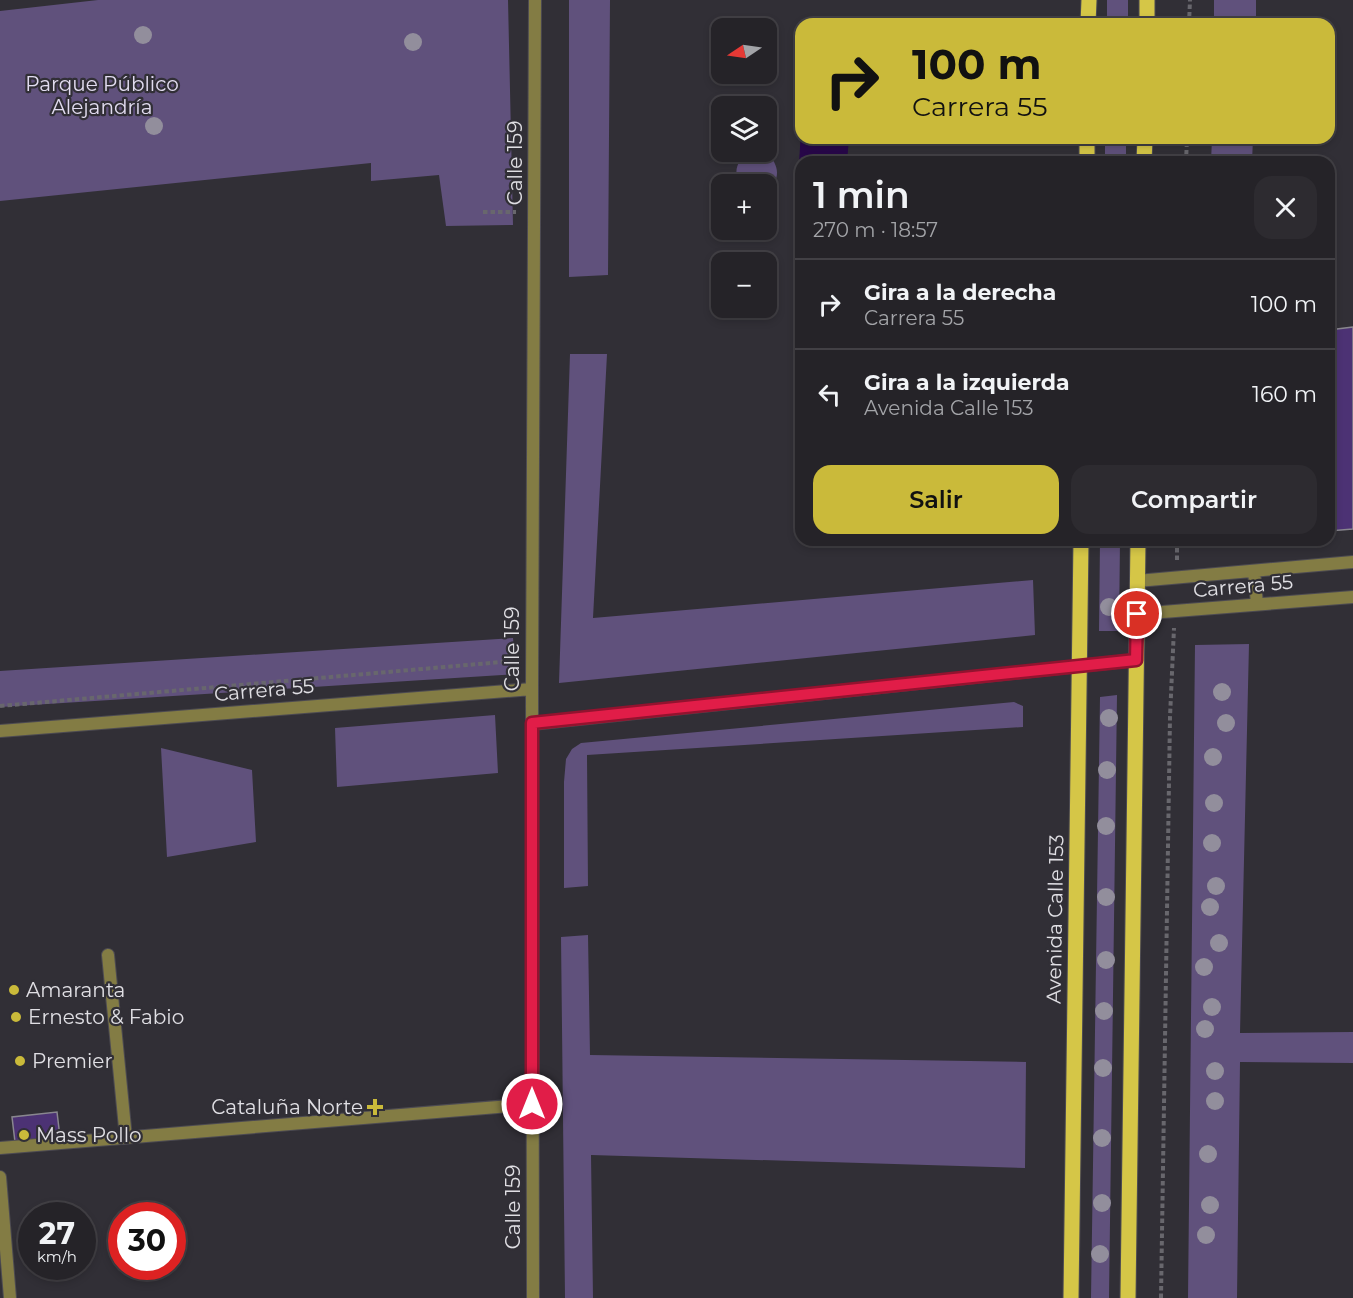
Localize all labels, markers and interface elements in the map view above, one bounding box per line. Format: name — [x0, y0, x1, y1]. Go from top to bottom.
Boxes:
north arrow — [711, 18, 777, 84]
map controls — [711, 18, 777, 318]
text: 100 m — [912, 38, 1041, 90]
icon: right — [813, 42, 891, 120]
park label: Parque Público Alejandría — [25, 72, 179, 119]
text: Carrera 55 — [912, 90, 1047, 123]
button: layers — [711, 96, 777, 162]
street label: Calle 159 — [503, 121, 527, 205]
text: 1 min — [813, 173, 910, 217]
button: + — [711, 174, 777, 240]
button: close — [1254, 176, 1317, 239]
text: 270 m · 18:57 — [813, 218, 938, 242]
button: − — [711, 252, 777, 318]
text: Gira a la derecha — [864, 279, 1056, 306]
icon: right — [813, 288, 846, 321]
text: 100 m — [1251, 291, 1317, 318]
text: Carrera 55 — [864, 306, 964, 330]
text: Gira a la izquierda — [864, 369, 1070, 396]
icon: left — [813, 378, 846, 411]
text: 160 m — [1252, 381, 1317, 408]
text: Avenida Calle 153 — [864, 396, 1034, 420]
button: Salir — [813, 465, 1059, 534]
button: Compartir — [1071, 465, 1317, 534]
street label: Carrera 55 — [1192, 570, 1294, 602]
pin — [1111, 588, 1162, 639]
icon: arrive — [1120, 597, 1153, 630]
street label: Calle 159 — [500, 607, 524, 691]
street label: Carrera 55 — [213, 674, 315, 706]
street label: Avenida Calle 153 — [1042, 834, 1068, 1004]
place label: Amaranta — [26, 978, 125, 1002]
marker: Amaranta — [7, 983, 21, 997]
place label: Ernesto & Fabio — [28, 1005, 184, 1029]
marker: Ernesto & Fabio — [9, 1010, 23, 1024]
place label: Premier — [32, 1049, 112, 1073]
marker: Premier — [13, 1054, 27, 1068]
position arrow — [500, 1072, 564, 1136]
place label: Cataluña Norte — [211, 1095, 363, 1119]
marker: Cataluña Norte — [368, 1100, 382, 1114]
place label: Mass Pollo — [36, 1123, 142, 1147]
marker: Mass Pollo — [17, 1128, 31, 1142]
street label: Calle 159 — [501, 1165, 525, 1249]
speed limit sign: 30 — [108, 1202, 186, 1280]
text: 27 — [39, 1215, 75, 1252]
text: km/h — [37, 1247, 77, 1266]

